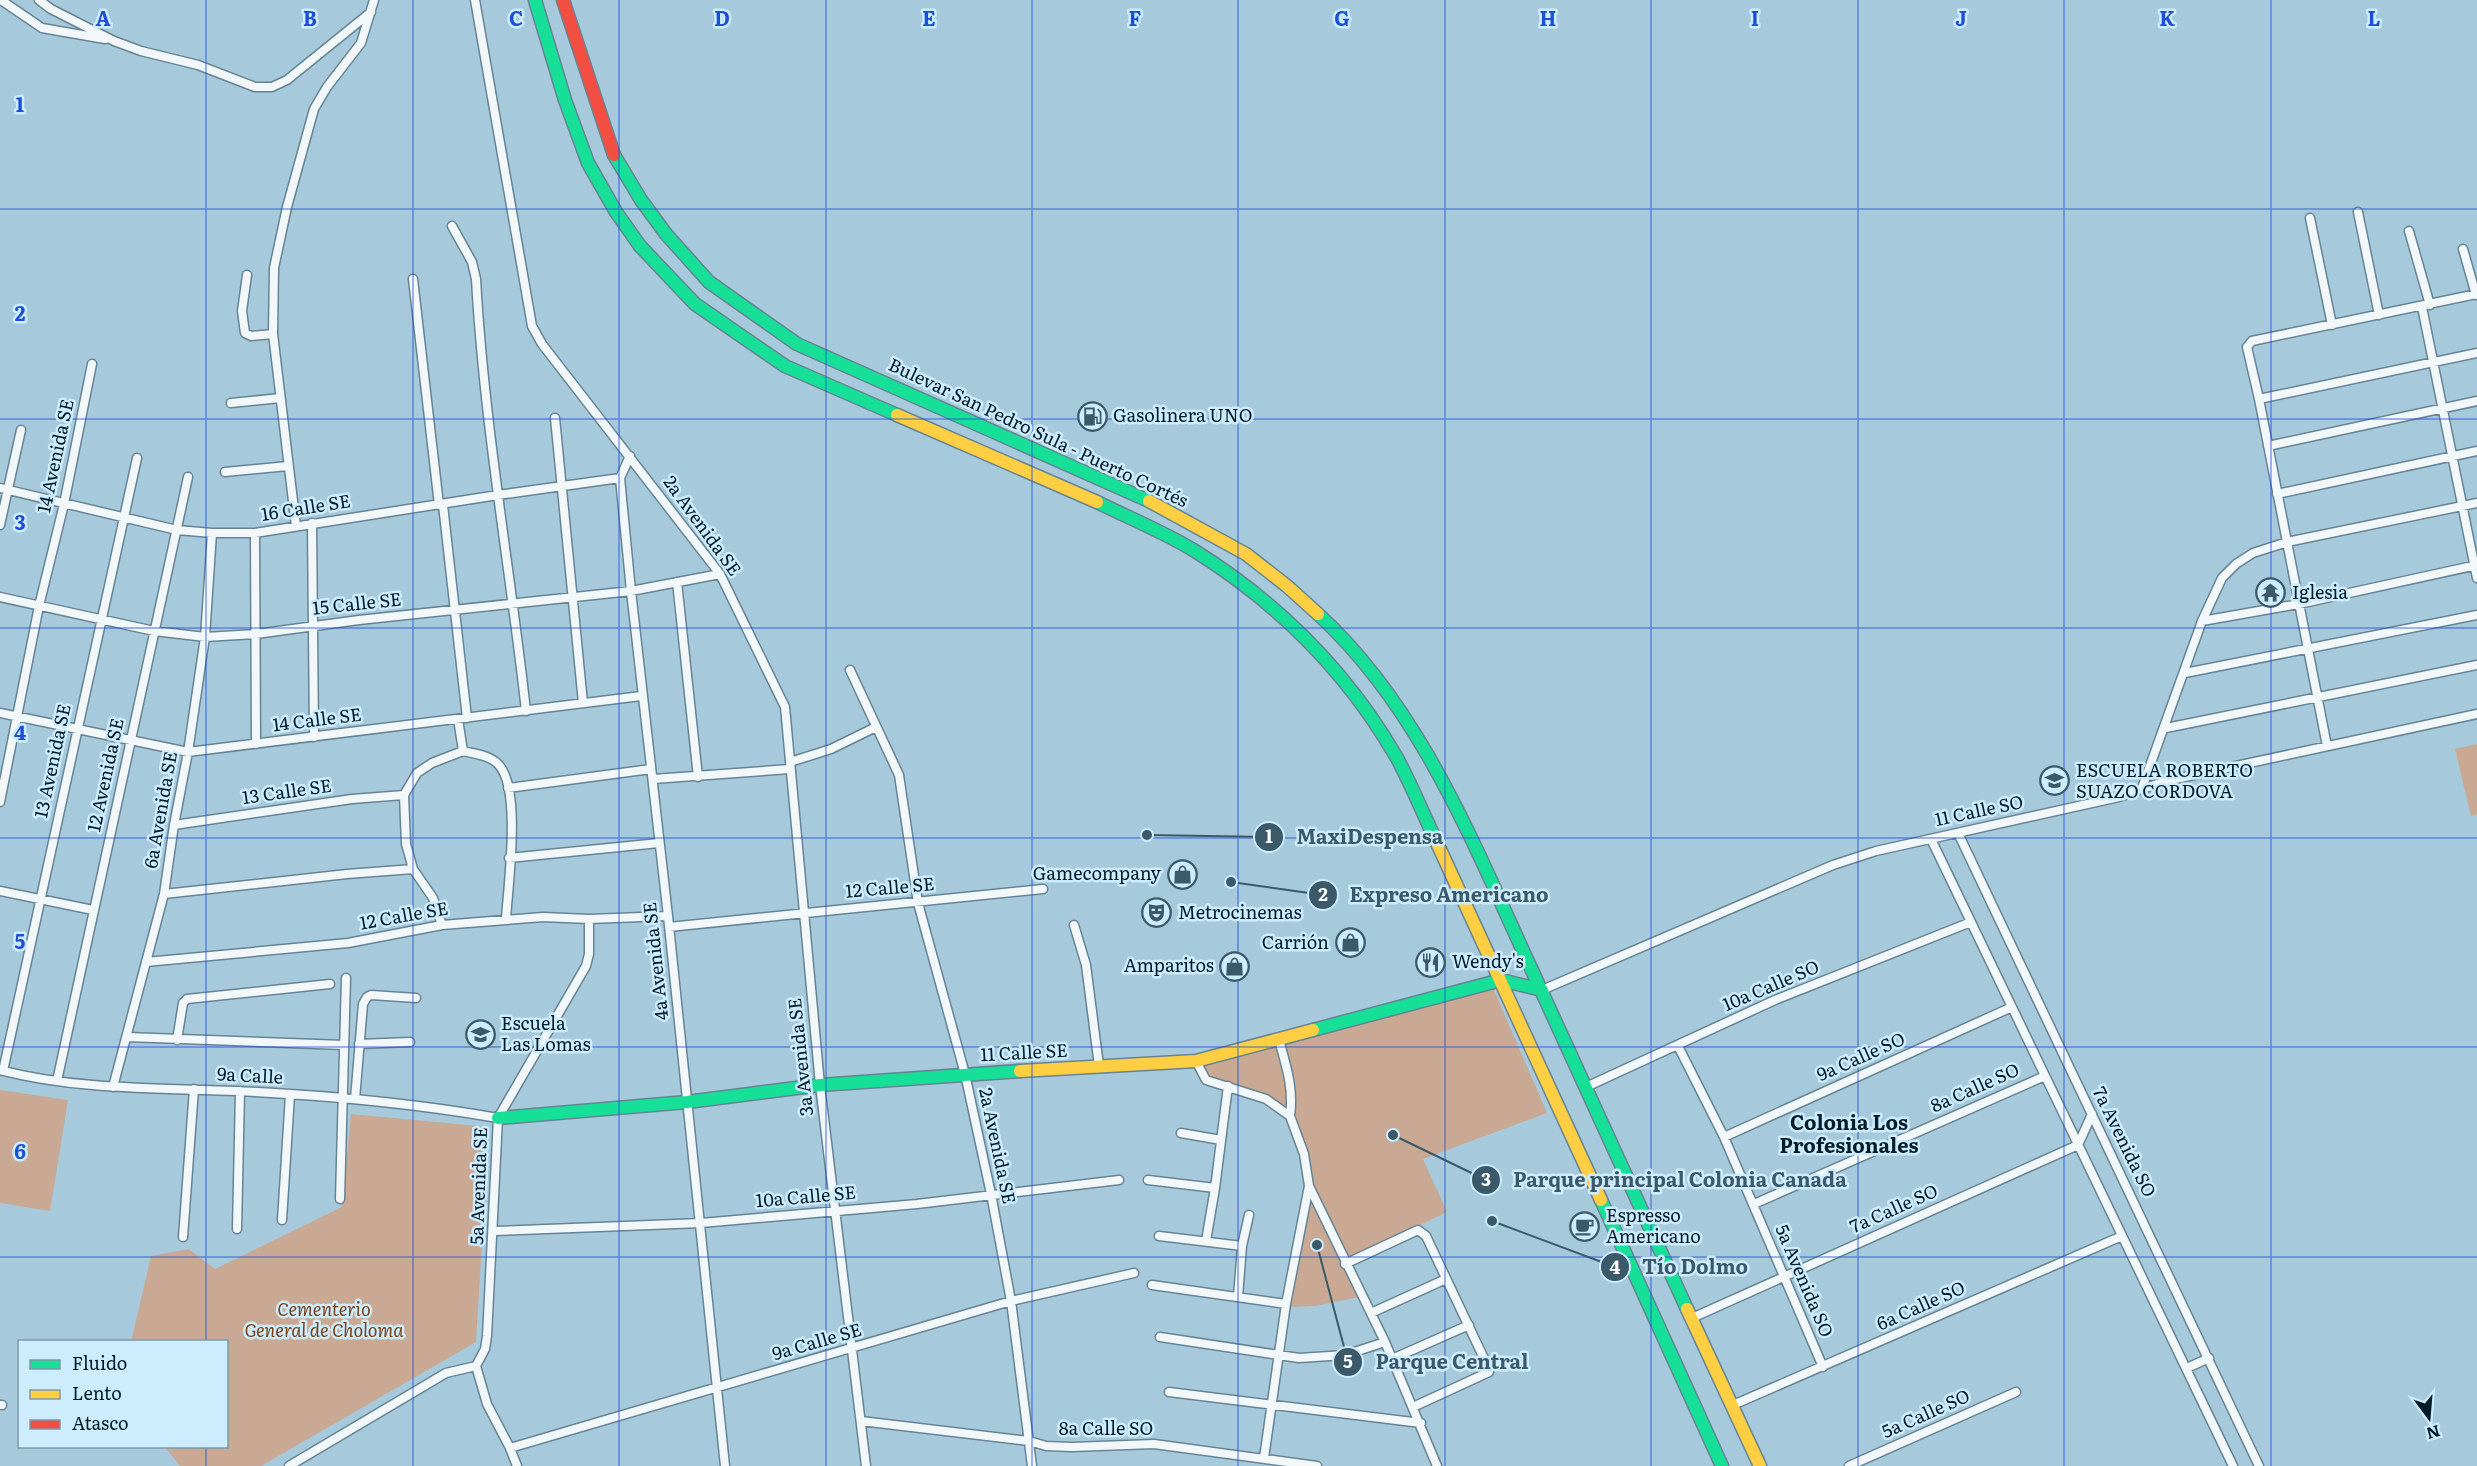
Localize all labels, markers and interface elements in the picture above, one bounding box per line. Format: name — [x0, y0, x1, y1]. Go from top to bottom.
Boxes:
text: A — [95, 2, 111, 32]
text: B — [303, 2, 317, 32]
text: C — [509, 2, 523, 32]
text: D — [714, 2, 730, 32]
text: E — [922, 2, 936, 32]
text: F — [1129, 2, 1142, 32]
text: G — [1334, 2, 1350, 32]
text: H — [1540, 2, 1556, 32]
text: I — [1751, 2, 1759, 32]
text: J — [1955, 2, 1967, 32]
text: K — [2159, 2, 2175, 32]
text: L — [2368, 2, 2381, 32]
text: 1 — [16, 88, 24, 118]
text: 2 — [15, 297, 26, 327]
street label: Bulevar San Pedro Sula - Puerto Cortés — [884, 350, 1193, 513]
street label: 14 Avenida SE — [29, 396, 80, 515]
fuel station icon: Gasolinera UNO — [1076, 400, 1108, 432]
place label: Gasolinera UNO — [1113, 401, 1252, 428]
street label: 2a Avenida SE — [658, 470, 749, 581]
street label: 16 Calle SE — [259, 486, 352, 527]
text: 3 — [14, 506, 26, 536]
temple icon: Iglesia — [2255, 577, 2287, 609]
place label: Iglesia — [2292, 578, 2348, 605]
street label: 15 Calle SE — [311, 584, 403, 621]
street label: 14 Calle SE — [271, 700, 363, 737]
street label: 13 Avenida SE — [26, 701, 77, 820]
street label: 12 Avenida SE — [79, 715, 130, 834]
text: 4 — [14, 716, 26, 746]
street label: 6a Avenida SE — [136, 749, 183, 870]
place label: ESCUELA ROBERTO SUAZO CORDOVA — [2076, 756, 2253, 804]
school or university icon: ESCUELA ROBERTO SUAZO CORDOVA — [2039, 765, 2071, 797]
street label: 13 Calle SE — [240, 771, 333, 810]
street label: 11 Calle SO — [1932, 787, 2025, 832]
callout: MaxiDespensa — [1254, 818, 1455, 856]
text: MaxiDespensa — [1297, 820, 1444, 850]
text: 1 — [1265, 822, 1273, 849]
shop icon: Gamecompany — [1166, 858, 1198, 890]
place label: Gamecompany — [1033, 859, 1162, 886]
street label: 12 Calle SE — [844, 869, 935, 904]
callout: Expreso Americano — [1308, 876, 1561, 914]
text: Expreso Americano — [1350, 878, 1548, 908]
text: 2 — [1318, 880, 1328, 907]
street label: 12 Calle SE — [357, 893, 450, 936]
theatre icon: Metrocinemas — [1141, 897, 1173, 929]
place label: Metrocinemas — [1178, 898, 1302, 925]
street label: 4a Avenida SE — [635, 901, 674, 1022]
text: 5 — [15, 925, 26, 955]
shop icon: Carrión — [1334, 927, 1366, 959]
place label: Carrión — [1262, 928, 1329, 955]
restaurant icon: Wendy's — [1415, 946, 1447, 978]
place label: Wendy's — [1452, 947, 1524, 974]
shop icon: Amparitos — [1219, 950, 1251, 982]
place label: Amparitos — [1124, 951, 1214, 978]
street label: 10a Calle SO — [1718, 952, 1823, 1017]
street label: 3a Avenida SE — [780, 997, 819, 1117]
place label: Escuela Las Lomas — [501, 1009, 591, 1057]
school or university icon: Escuela Las Lomas — [464, 1018, 496, 1050]
street label: 9a Calle SO — [1812, 1024, 1909, 1087]
street label: 11 Calle SE — [980, 1036, 1068, 1067]
street label: 8a Calle SO — [1926, 1055, 2023, 1118]
street label: 9a Calle — [216, 1059, 284, 1090]
street label: 7a Avenida SO — [2087, 1081, 2164, 1201]
street label: 2a Avenida SE — [973, 1085, 1024, 1206]
district label: Colonia Los Profesionales — [1780, 1106, 1918, 1159]
street label: 5a Avenida SE — [462, 1127, 493, 1245]
text: 6 — [14, 1135, 26, 1165]
callout: Parque principal Colonia Canada — [1471, 1161, 1859, 1199]
text: Parque principal Colonia Canada — [1513, 1163, 1847, 1193]
text: 3 — [1481, 1165, 1491, 1192]
street label: 7a Calle SO — [1845, 1176, 1942, 1239]
street label: 10a Calle SE — [755, 1178, 857, 1213]
place label: Espresso Americano — [1606, 1201, 1701, 1249]
cafe icon: Espresso Americano — [1569, 1210, 1601, 1242]
street label: 5a Avenida SO — [1769, 1220, 1841, 1341]
callout: Tío Dolmo — [1600, 1248, 1759, 1286]
text: Tío Dolmo — [1642, 1250, 1748, 1280]
text: 4 — [1610, 1253, 1621, 1280]
street label: 6a Calle SO — [1872, 1273, 1969, 1336]
park label: Cementerio General de Choloma — [244, 1295, 404, 1343]
street label: 9a Calle SE — [769, 1315, 864, 1366]
legend — [18, 1340, 228, 1448]
callout: Parque Central — [1333, 1343, 1540, 1381]
text: Parque Central — [1376, 1345, 1528, 1375]
text: 5 — [1343, 1347, 1353, 1374]
text: Fluido — [72, 1349, 127, 1376]
text: Lento — [72, 1379, 122, 1406]
street label: 5a Calle SO — [1877, 1381, 1974, 1444]
north arrow — [2399, 1388, 2459, 1448]
text: Atasco — [72, 1409, 129, 1436]
street label: 8a Calle SO — [1059, 1414, 1153, 1441]
text: N — [2424, 1420, 2443, 1447]

